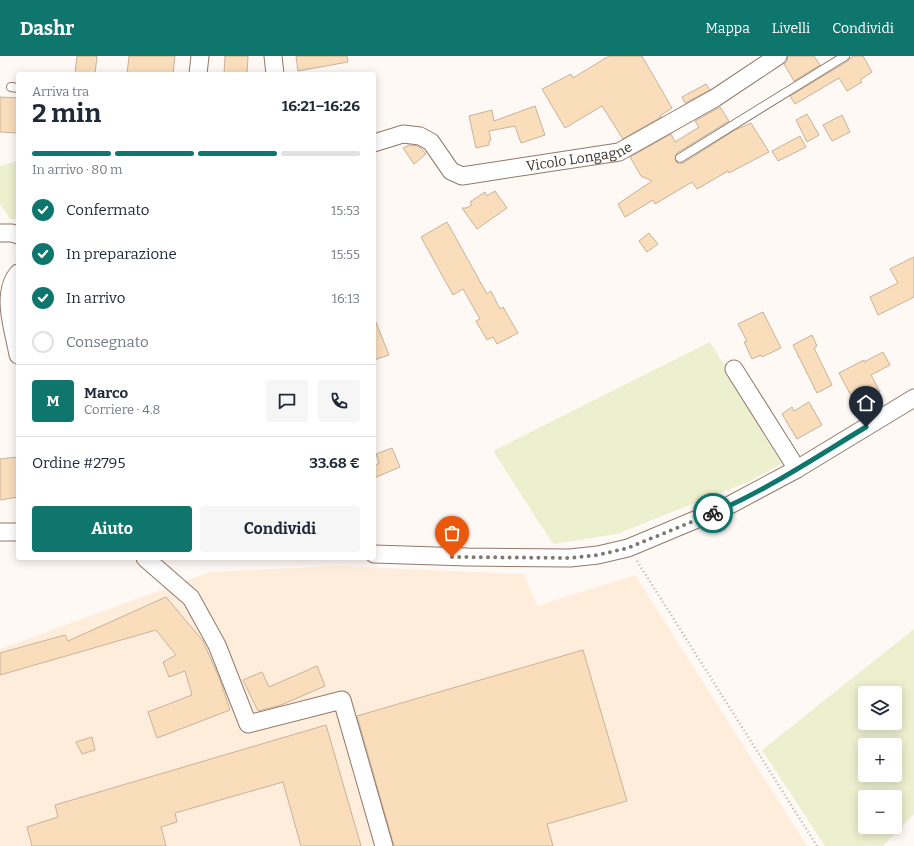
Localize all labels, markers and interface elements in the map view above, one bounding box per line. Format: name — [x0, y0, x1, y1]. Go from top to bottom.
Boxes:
text: Dashr — [20, 17, 74, 40]
text: Mappa — [706, 20, 750, 37]
text: Livelli — [772, 20, 810, 37]
text: Condividi — [832, 20, 894, 37]
text: Arriva tra — [32, 84, 89, 99]
text: 16:21–16:26 — [282, 97, 360, 115]
text: 2 min — [32, 98, 101, 129]
street label: Vicolo Longagne — [525, 138, 635, 175]
text: In arrivo · 80 m — [32, 162, 122, 177]
icon: check — [32, 199, 54, 221]
text: Confermato — [66, 201, 149, 219]
text: 15:53 — [331, 203, 360, 218]
icon: check — [32, 243, 54, 265]
text: In preparazione — [66, 245, 177, 263]
text: 15:55 — [331, 247, 360, 262]
icon: check — [32, 287, 54, 309]
text: In arrivo — [66, 289, 125, 307]
text: 16:13 — [332, 291, 360, 306]
text: Consegnato — [66, 333, 149, 351]
button: chat — [266, 380, 308, 422]
button: phone — [318, 380, 360, 422]
text: Marco — [84, 384, 128, 402]
pin — [849, 386, 883, 427]
text: M — [46, 392, 60, 410]
icon: home — [855, 392, 877, 414]
text: Corriere · 4.8 — [84, 402, 160, 417]
text: Ordine #2795 — [32, 454, 125, 472]
text: 33.68 € — [309, 454, 360, 472]
courier — [693, 493, 733, 533]
icon: bike — [702, 502, 724, 524]
button: Aiuto — [32, 506, 192, 552]
button: Condividi — [200, 506, 360, 552]
pin — [435, 516, 469, 557]
icon: bag — [441, 522, 463, 544]
map controls — [858, 686, 902, 834]
button: layers — [858, 686, 902, 730]
button: + — [858, 738, 902, 782]
button: − — [858, 790, 902, 834]

